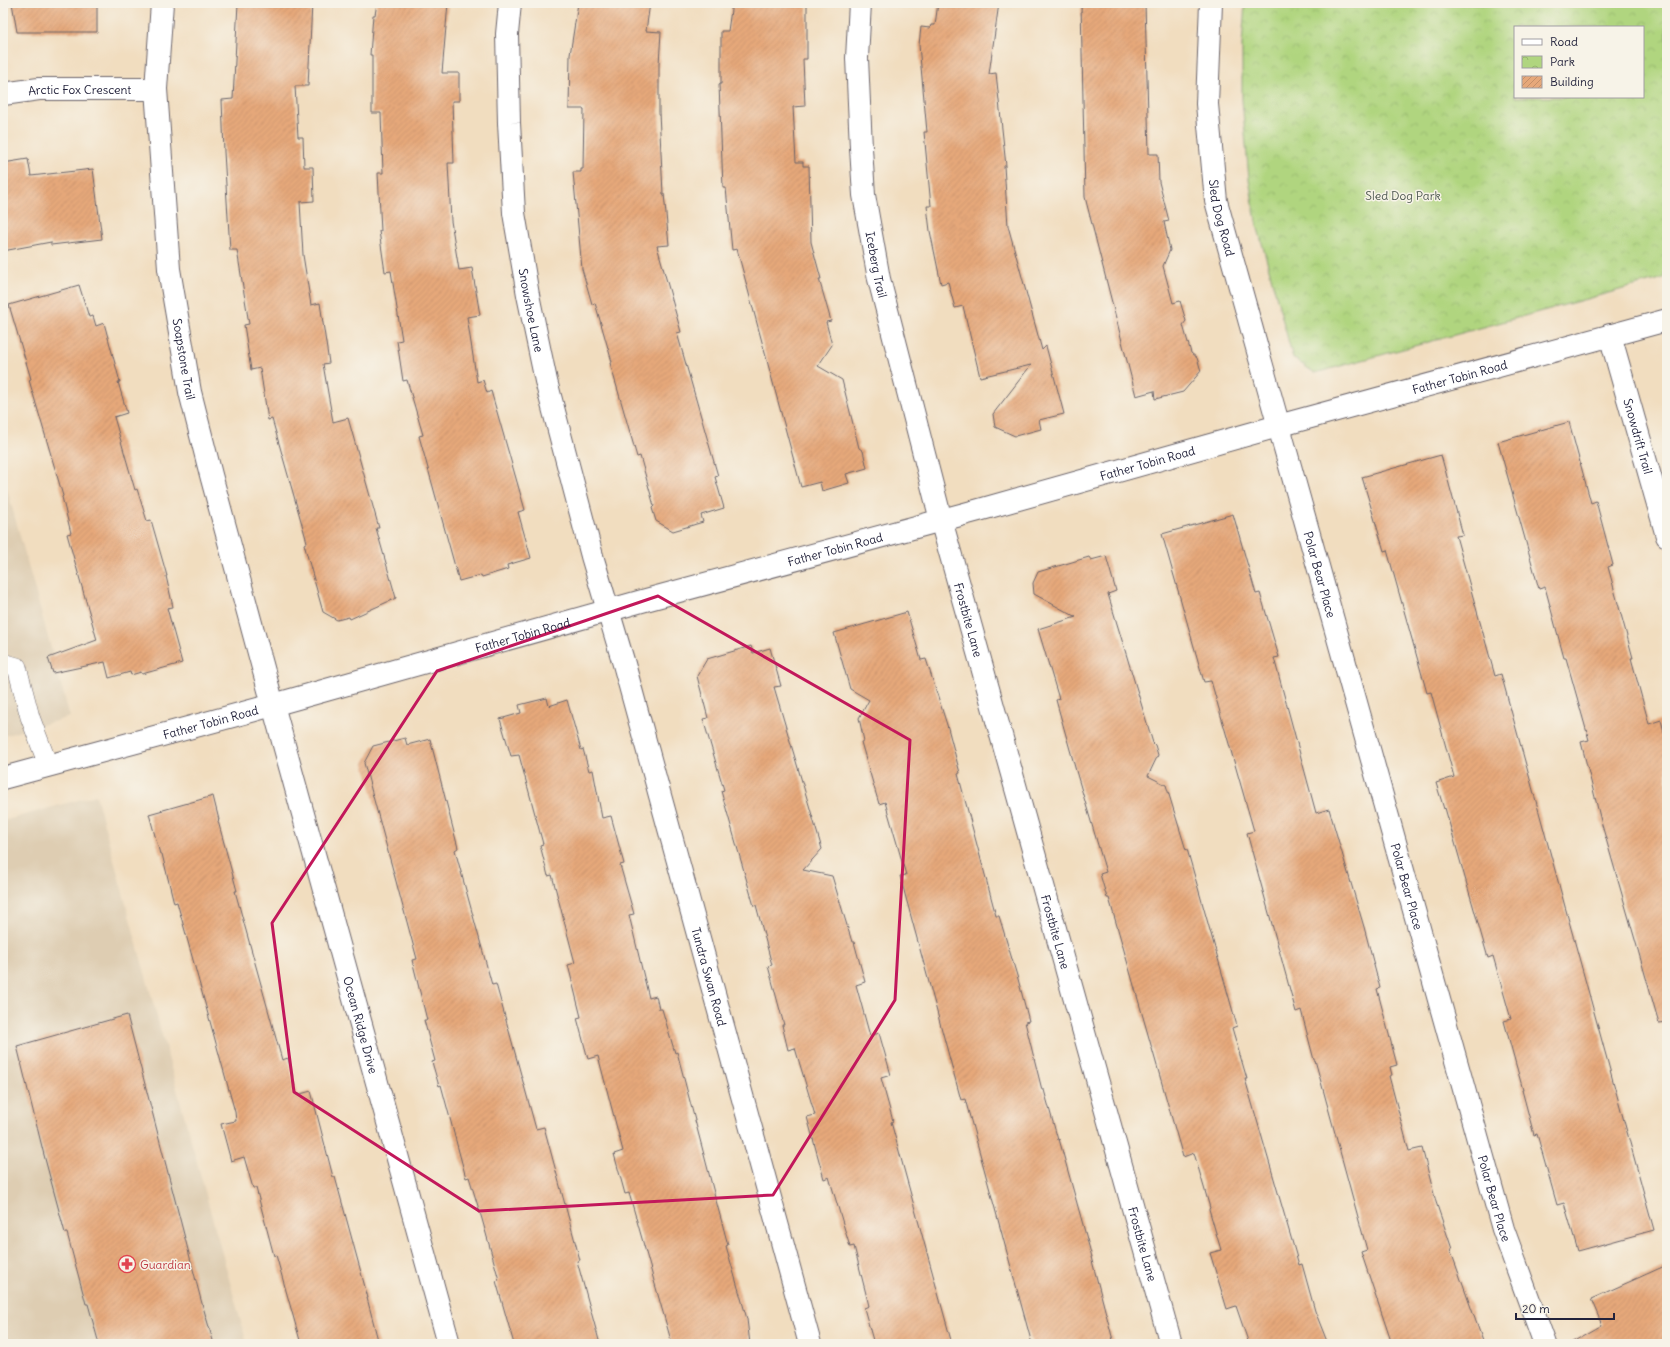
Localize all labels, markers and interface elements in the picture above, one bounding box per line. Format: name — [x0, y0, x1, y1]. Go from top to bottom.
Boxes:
legend — [1514, 26, 1644, 98]
text: Road — [1550, 34, 1578, 49]
text: Park — [1550, 54, 1575, 69]
text: Building — [1550, 74, 1594, 89]
street label: Arctic Fox Crescent — [27, 81, 131, 98]
street label: Sled Dog Road — [1207, 179, 1239, 258]
park label: Sled Dog Park — [1365, 188, 1441, 203]
street label: Iceberg Trail — [863, 230, 891, 299]
street label: Snowshoe Lane — [516, 267, 547, 353]
street label: Soapstone Trail — [170, 317, 199, 401]
street label: Father Tobin Road — [1410, 356, 1509, 397]
street label: Snowdrift Trail — [1621, 397, 1656, 476]
street label: Father Tobin Road — [1098, 442, 1196, 483]
street label: Father Tobin Road — [786, 529, 884, 569]
street label: Polar Bear Place — [1301, 529, 1339, 619]
street label: Frostbite Lane — [951, 581, 986, 659]
street label: Father Tobin Road — [473, 614, 572, 655]
street label: Father Tobin Road — [161, 702, 260, 742]
street label: Polar Bear Place — [1388, 841, 1427, 931]
street label: Frostbite Lane — [1038, 893, 1073, 971]
street label: Tundra Swan Road — [689, 926, 730, 1028]
street label: Ocean Ridge Drive — [341, 975, 382, 1075]
street label: Polar Bear Place — [1475, 1153, 1514, 1244]
street label: Frostbite Lane — [1126, 1205, 1161, 1283]
pharmacy icon: Guardian — [117, 1254, 137, 1274]
place label: Guardian — [140, 1257, 191, 1272]
scale bar — [1516, 1295, 1614, 1321]
text: 20 m — [1522, 1301, 1550, 1316]

